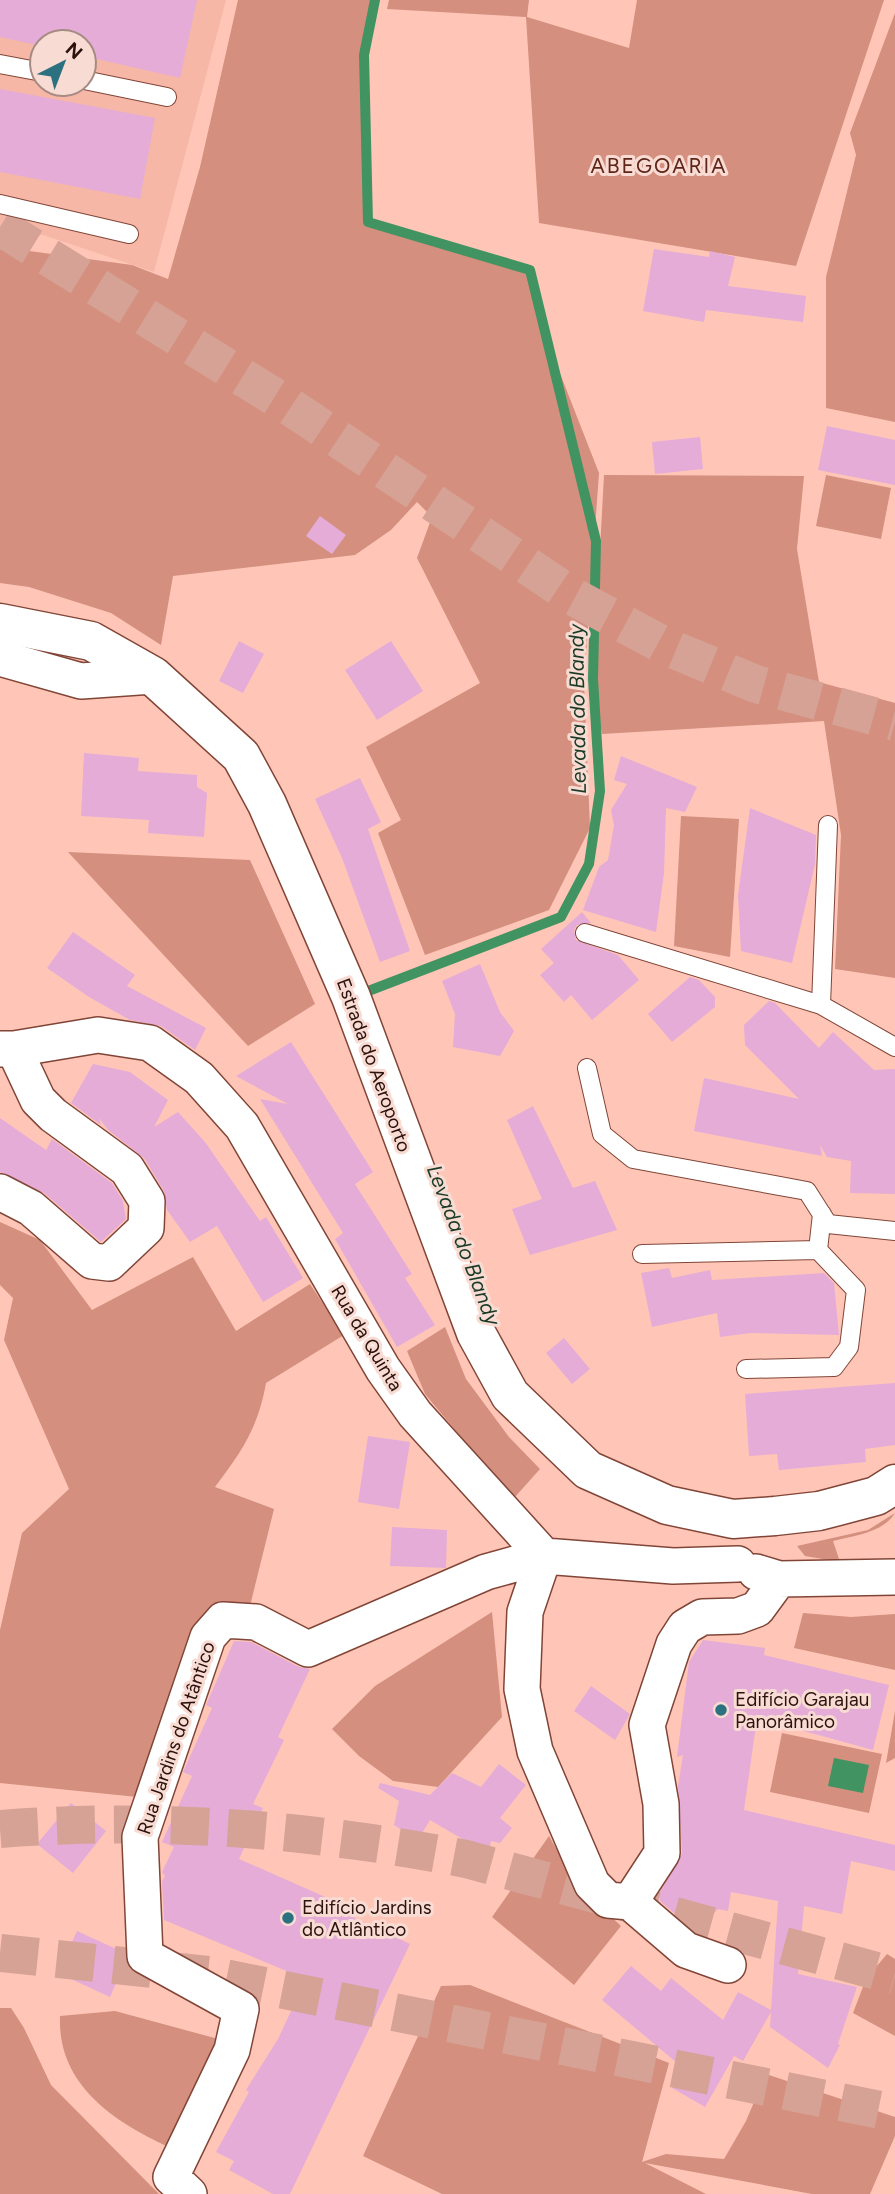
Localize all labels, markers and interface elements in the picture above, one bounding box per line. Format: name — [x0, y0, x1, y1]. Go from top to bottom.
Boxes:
north arrow — [28, 28, 98, 98]
text: N — [61, 37, 87, 64]
district label: ABEGOARIA — [590, 153, 728, 178]
water label: Levada do Blandy — [563, 623, 591, 794]
street label: Estrada do Aeroporto — [332, 975, 416, 1155]
water label: Levada do Blandy — [422, 1161, 506, 1330]
street label: Rua da Quinta — [326, 1281, 408, 1395]
street label: Rua Jardins do Atântico — [132, 1639, 220, 1837]
place label: Edifício Garajau Panorâmico — [735, 1688, 869, 1733]
marker: Edifício Garajau Panorâmico — [713, 1702, 729, 1718]
place label: Edifício Jardins do Atlântico — [302, 1896, 432, 1941]
marker: Edifício Jardins do Atlântico — [280, 1910, 296, 1926]

